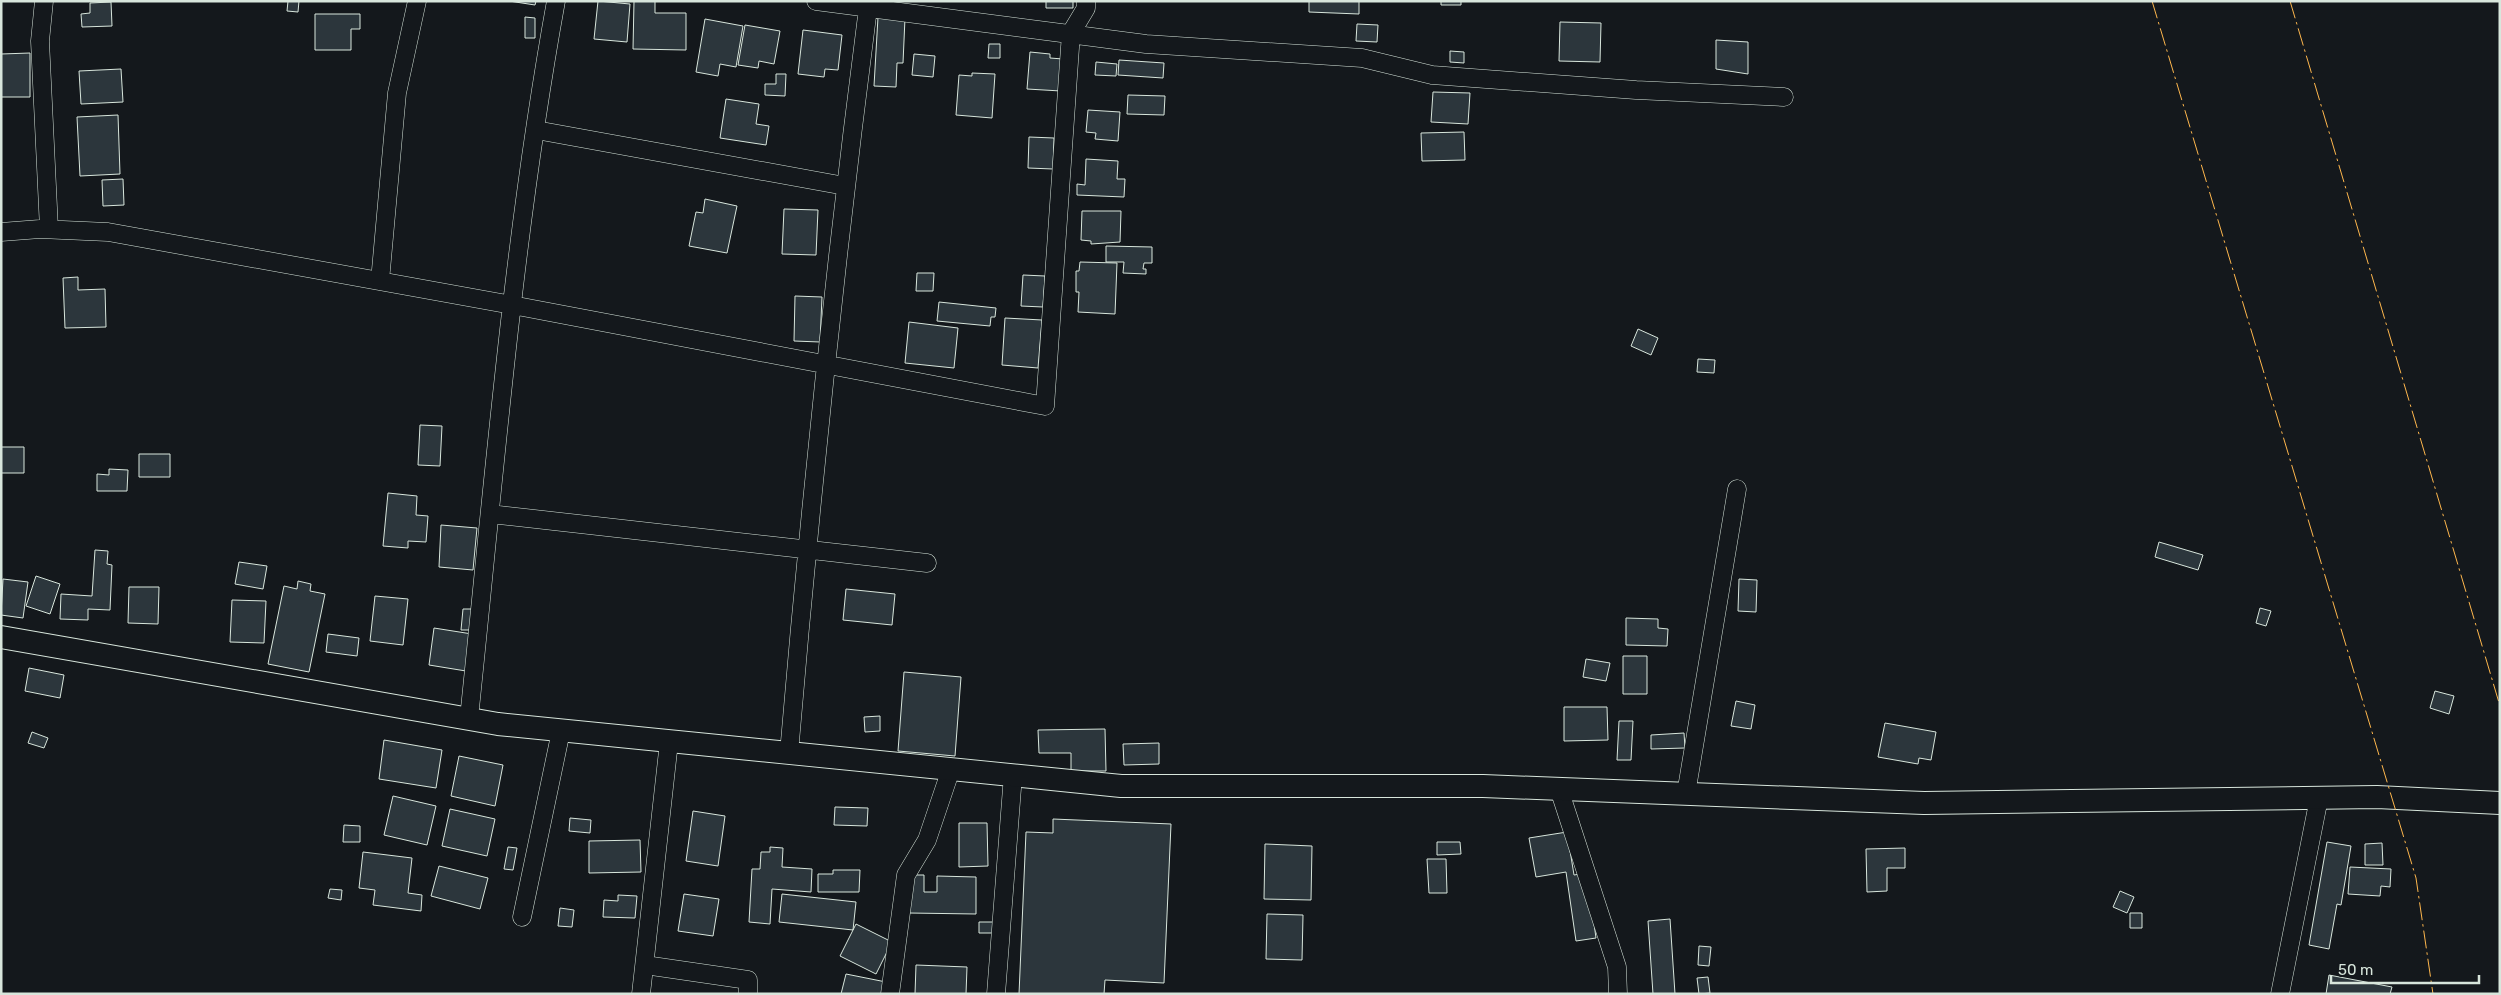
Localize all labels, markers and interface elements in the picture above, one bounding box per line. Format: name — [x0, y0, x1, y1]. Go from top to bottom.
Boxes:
scale bar — [2331, 952, 2478, 984]
text: 50 m — [2338, 961, 2373, 979]

